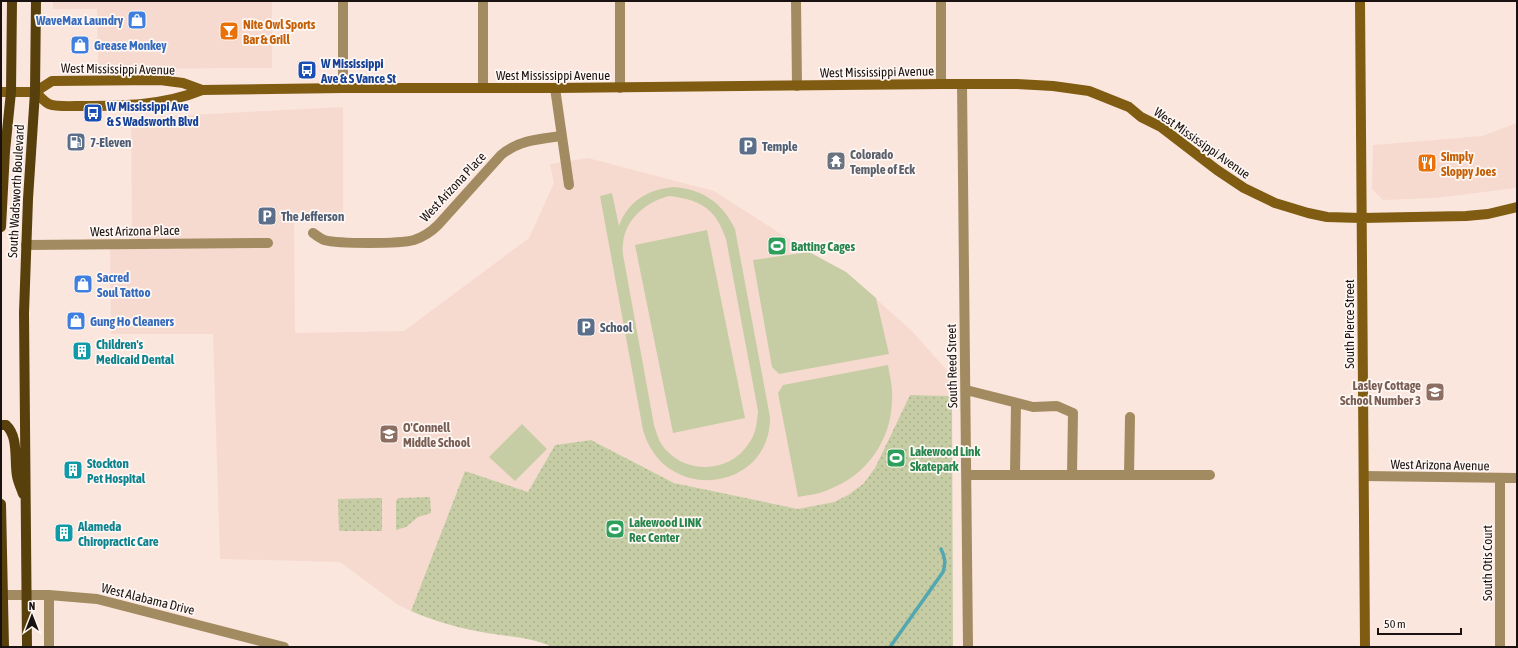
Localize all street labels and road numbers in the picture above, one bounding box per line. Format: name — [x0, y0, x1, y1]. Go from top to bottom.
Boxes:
street label: West Mississippi Avenue — [61, 61, 175, 77]
street label: West Mississippi Avenue — [820, 64, 934, 80]
street label: West Mississippi Avenue — [496, 68, 610, 83]
street label: West Mississippi Avenue — [1151, 104, 1253, 182]
street label: South Wadsworth Boulevard — [5, 124, 27, 258]
street label: West Arizona Place — [417, 149, 489, 225]
street label: West Arizona Place — [90, 223, 180, 239]
street label: South Pierce Street — [1342, 279, 1357, 369]
street label: South Reed Street — [944, 323, 960, 408]
street label: West Arizona Avenue — [1390, 457, 1490, 473]
street label: South Otis Court — [1480, 525, 1495, 601]
street label: West Alabama Drive — [100, 580, 196, 618]

